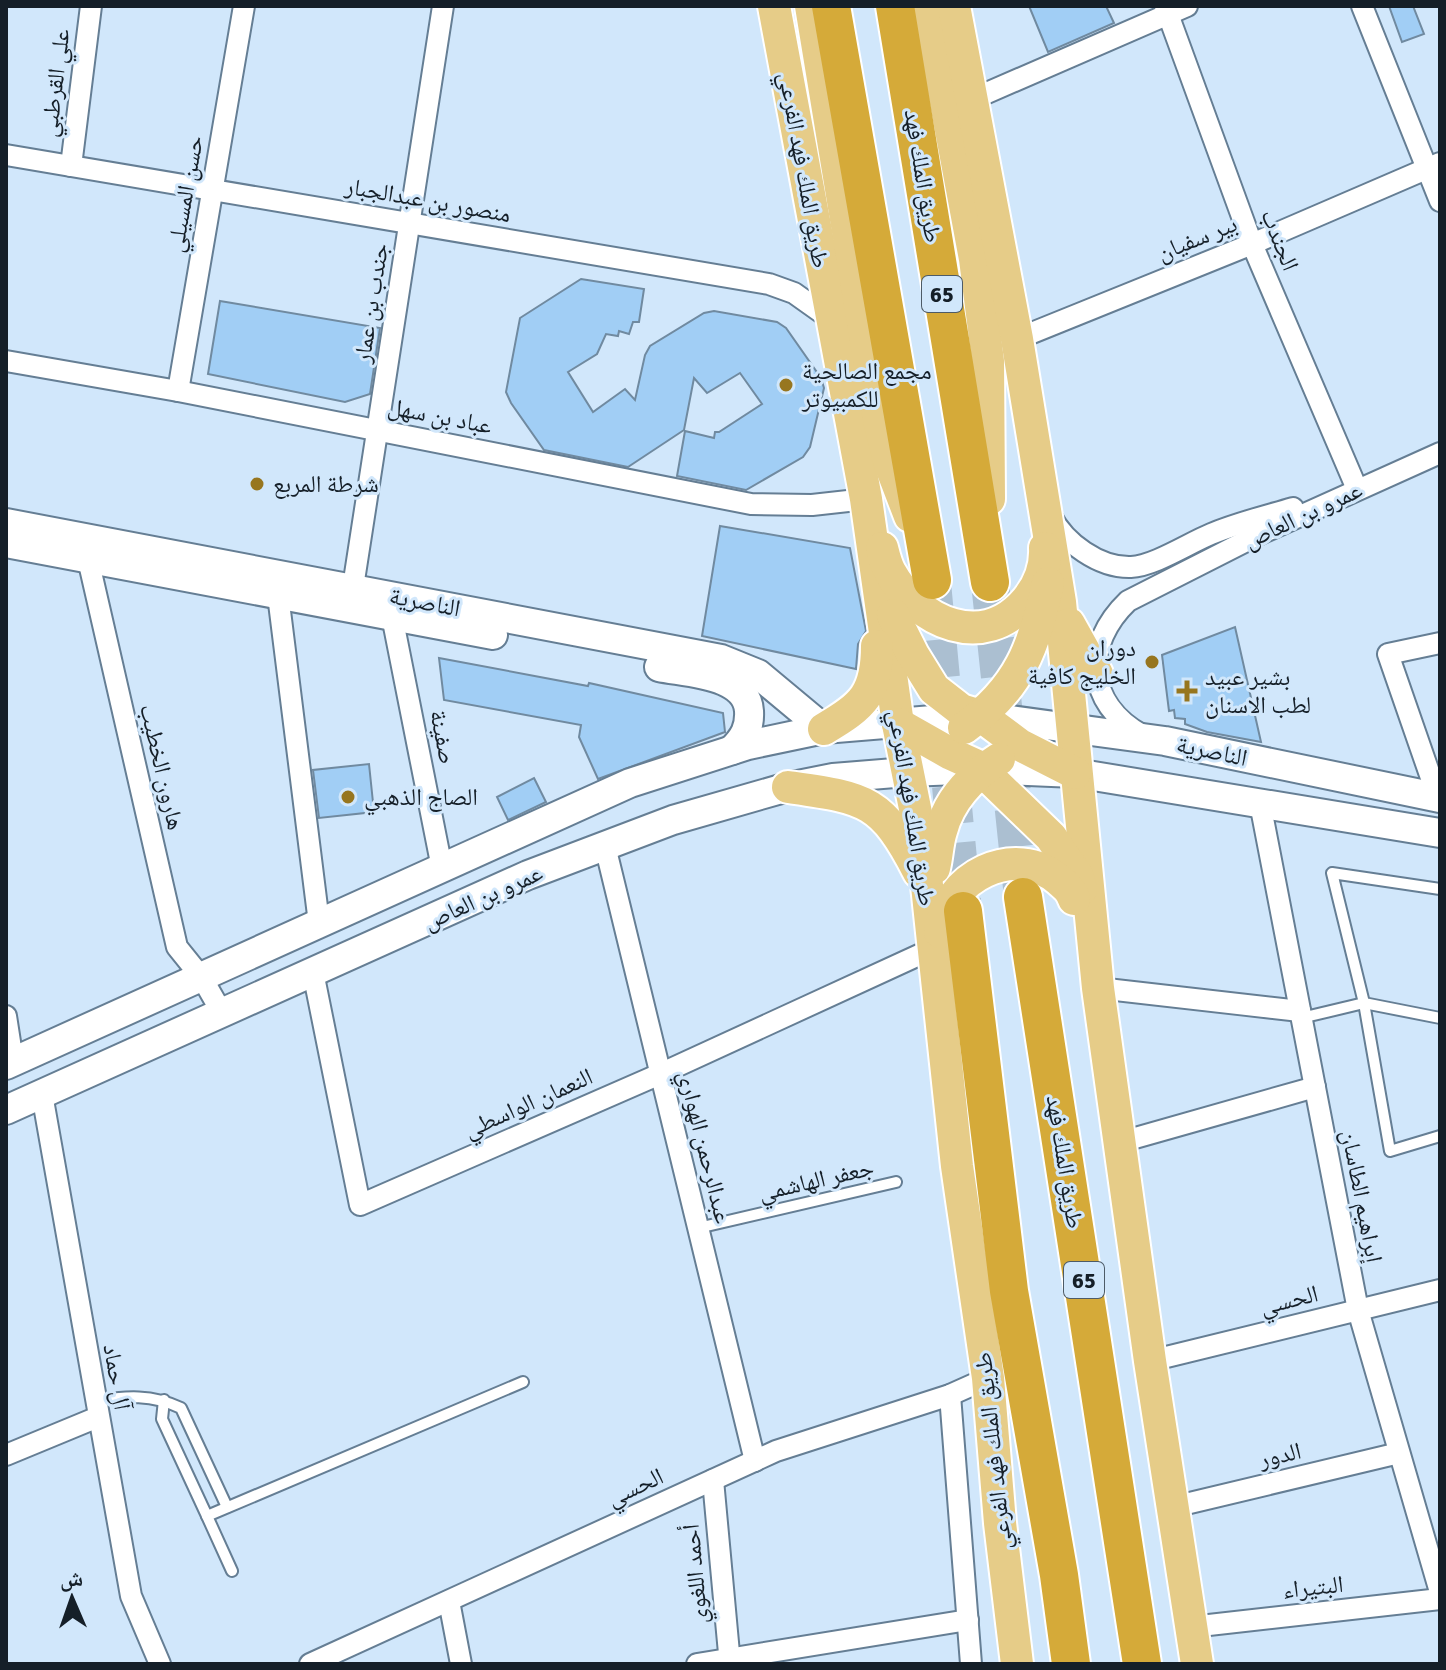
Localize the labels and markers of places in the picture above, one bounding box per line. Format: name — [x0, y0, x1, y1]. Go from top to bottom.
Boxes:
place label: مجمع الصالحية للكمبيوتر — [801, 356, 932, 414]
marker: مجمع الصالحية للكمبيوتر — [777, 376, 795, 394]
place label: شرطة المربع — [273, 469, 379, 499]
marker: شرطة المربع — [248, 475, 266, 493]
place label: دوران الخليج كافية — [1028, 633, 1136, 691]
marker: دوران الخليج كافية — [1143, 653, 1161, 671]
place label: بشير عبيد لطب الاسنان — [1205, 662, 1311, 720]
marker: بشير عبيد لطب الاسنان — [1176, 680, 1198, 702]
place label: الصاج الذهبي — [364, 782, 478, 816]
marker: الصاج الذهبي — [339, 788, 357, 806]

